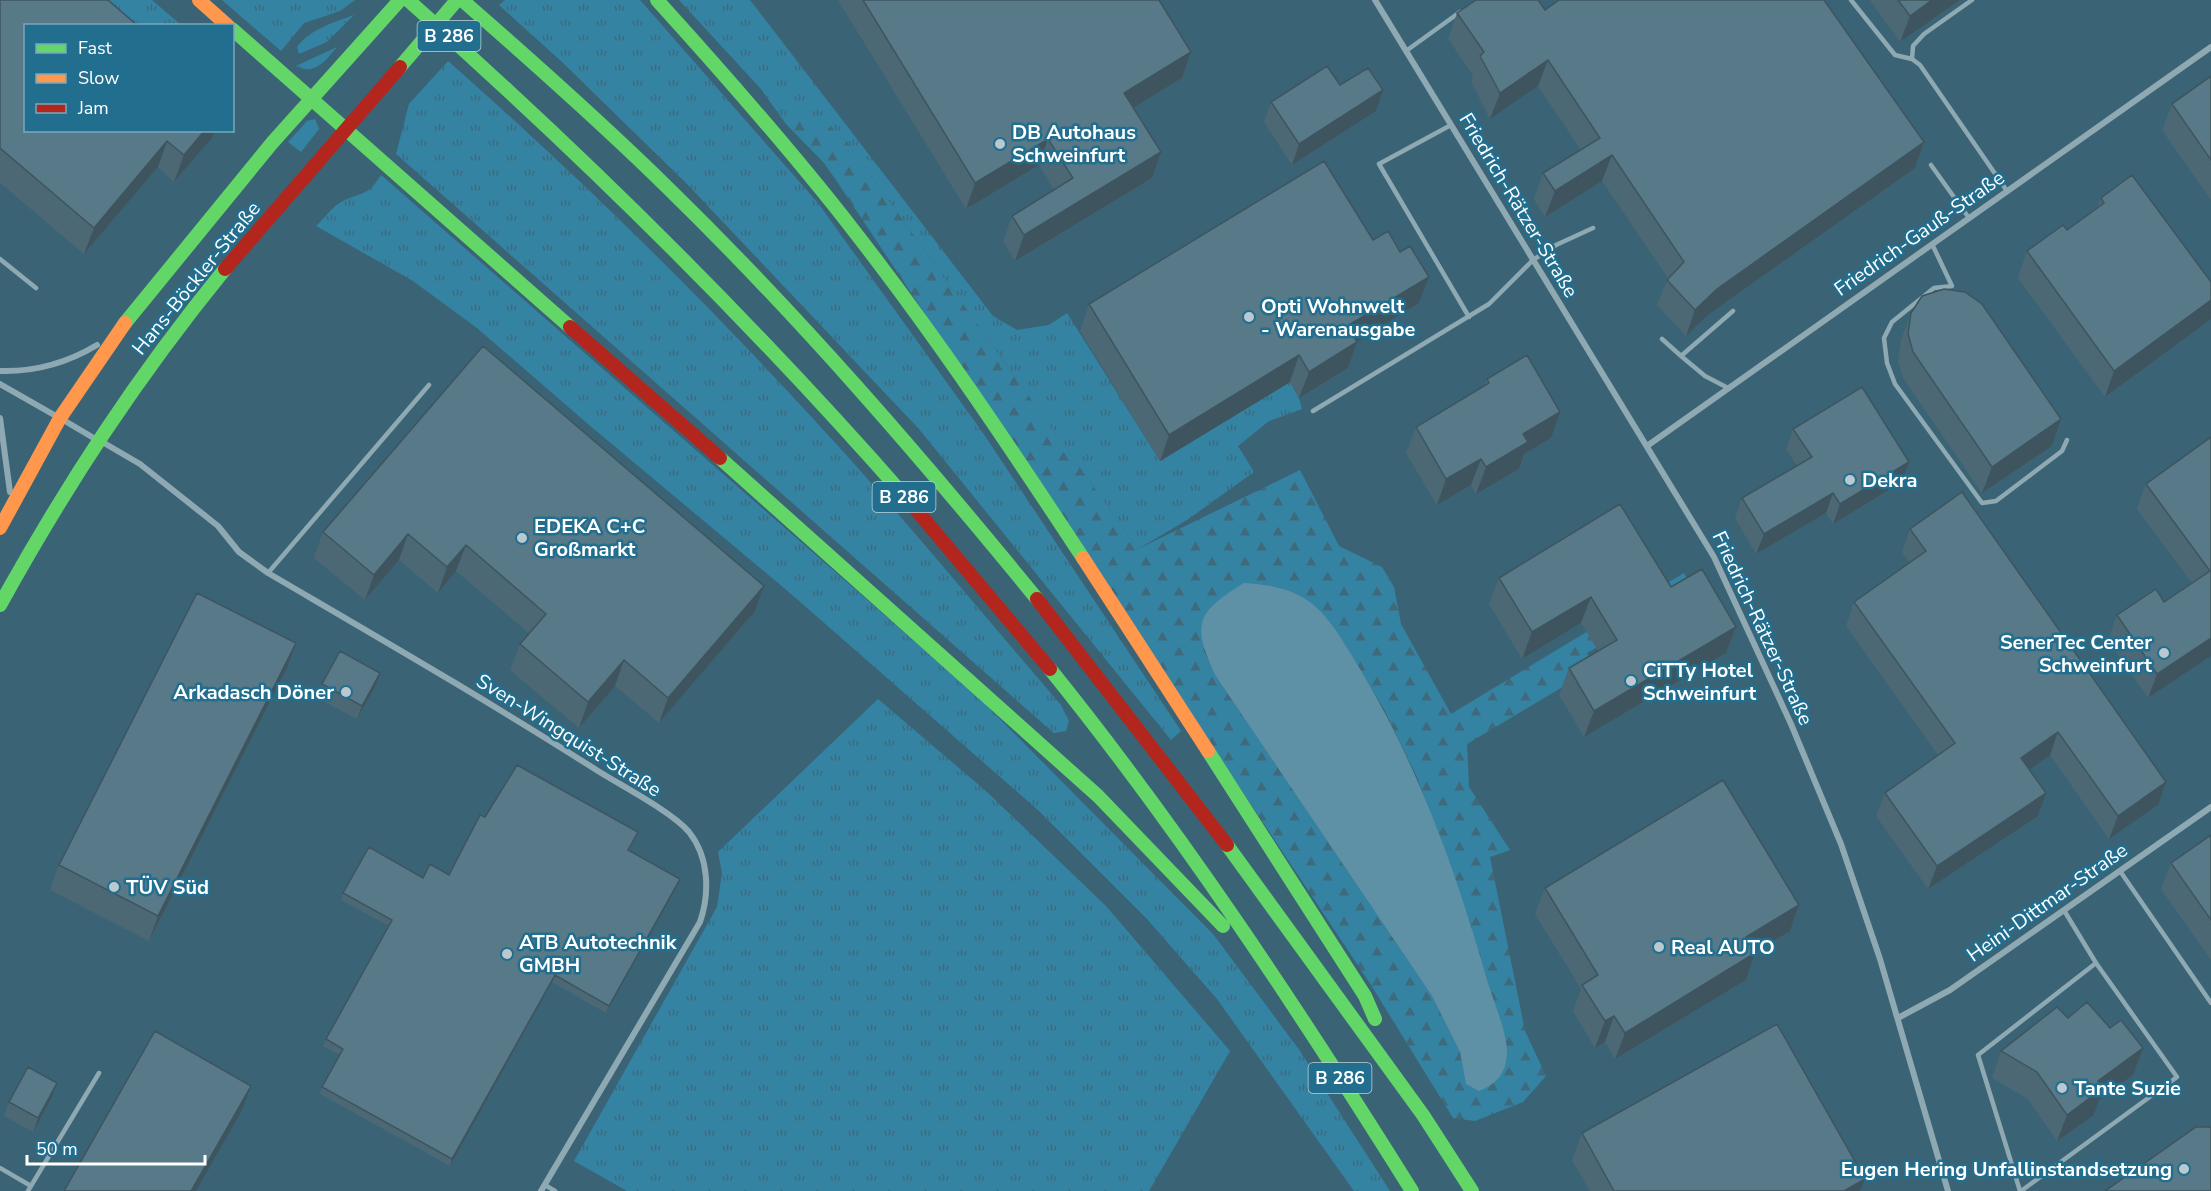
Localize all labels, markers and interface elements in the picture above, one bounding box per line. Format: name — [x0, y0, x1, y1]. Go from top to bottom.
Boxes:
road number: B 286 — [418, 21, 480, 51]
legend — [24, 24, 234, 132]
text: Fast — [78, 36, 113, 60]
text: Slow — [78, 66, 119, 90]
text: Jam — [77, 96, 109, 120]
street label: Friedrich-Rätzer-Straße — [1453, 108, 1584, 303]
place label: DB Autohaus Schweinfurt — [1012, 119, 1136, 169]
marker: DB Autohaus Schweinfurt — [993, 137, 1007, 151]
street label: Friedrich-Gauß-Straße — [1829, 164, 2010, 303]
street label: Hans-Böckler-Straße — [126, 196, 267, 361]
place label: Opti Wohnwelt - Warenausgabe — [1261, 293, 1416, 343]
marker: Opti Wohnwelt - Warenausgabe — [1242, 310, 1256, 324]
place label: Dekra — [1862, 467, 1917, 494]
marker: Dekra — [1843, 473, 1857, 487]
road number: B 286 — [872, 482, 936, 512]
place label: EDEKA C+C Großmarkt — [534, 513, 645, 563]
street label: Friedrich-Rätzer-Straße — [1706, 527, 1819, 730]
marker: EDEKA C+C Großmarkt — [515, 531, 529, 545]
place label: SenerTec Center Schweinfurt — [2000, 629, 2152, 679]
marker: SenerTec Center Schweinfurt — [2157, 646, 2171, 660]
place label: CiTTy Hotel Schweinfurt — [1643, 657, 1756, 707]
street label: Sven-Wingquist-Straße — [471, 667, 666, 803]
marker: CiTTy Hotel Schweinfurt — [1624, 674, 1638, 688]
place label: Arkadasch Döner — [173, 679, 334, 706]
marker: Arkadasch Döner — [339, 685, 353, 699]
street label: Heini-Dittmar-Straße — [1961, 837, 2133, 968]
place label: TÜV Süd — [126, 874, 209, 901]
marker: TÜV Süd — [107, 880, 121, 894]
place label: ATB Autotechnik GMBH — [519, 929, 678, 979]
place label: Real AUTO — [1671, 934, 1775, 961]
marker: Real AUTO — [1652, 940, 1666, 954]
marker: ATB Autotechnik GMBH — [500, 947, 514, 961]
road number: B 286 — [1308, 1063, 1372, 1093]
place label: Tante Suzie — [2074, 1075, 2181, 1102]
marker: Tante Suzie — [2055, 1081, 2069, 1095]
scale bar — [27, 1128, 206, 1166]
text: 50 m — [36, 1137, 78, 1161]
place label: Eugen Hering Unfallinstandsetzung — [1841, 1156, 2172, 1183]
marker: Eugen Hering Unfallinstandsetzung — [2177, 1162, 2191, 1176]

